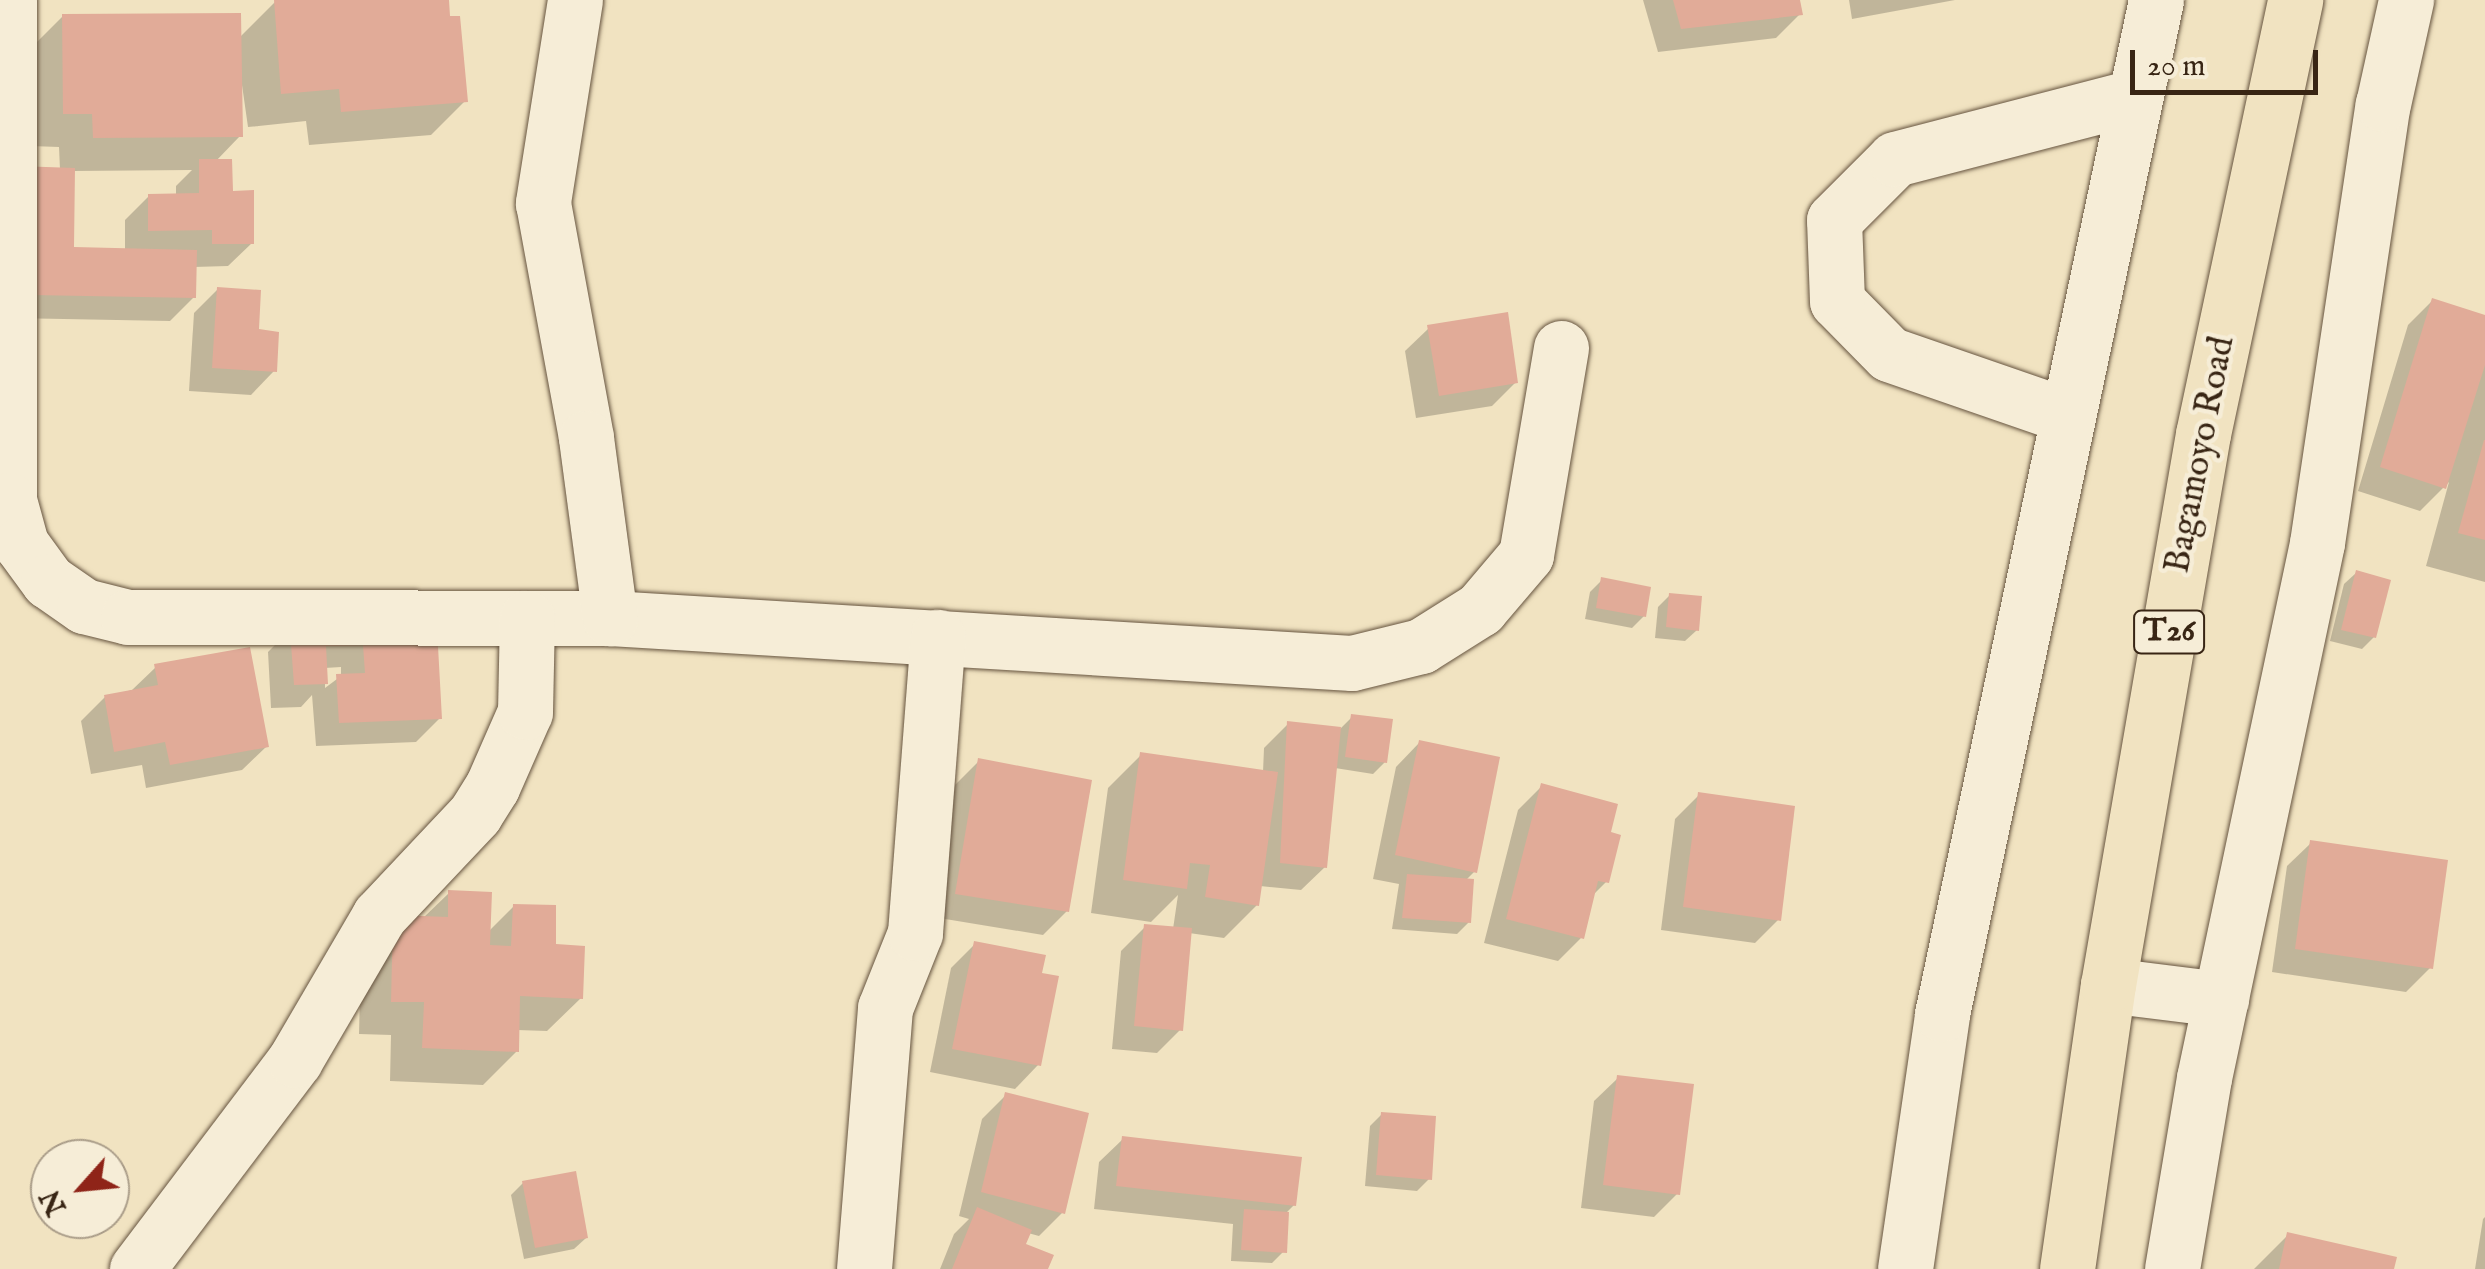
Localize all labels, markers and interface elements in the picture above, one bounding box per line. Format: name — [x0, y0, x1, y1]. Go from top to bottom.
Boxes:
scale bar — [2135, 30, 2322, 92]
text: 20 m — [2147, 48, 2206, 86]
street label: Bagamoyo Road — [2157, 333, 2245, 577]
road number: T26 — [2132, 605, 2206, 659]
north arrow — [30, 1139, 130, 1239]
text: N — [34, 1183, 76, 1221]

